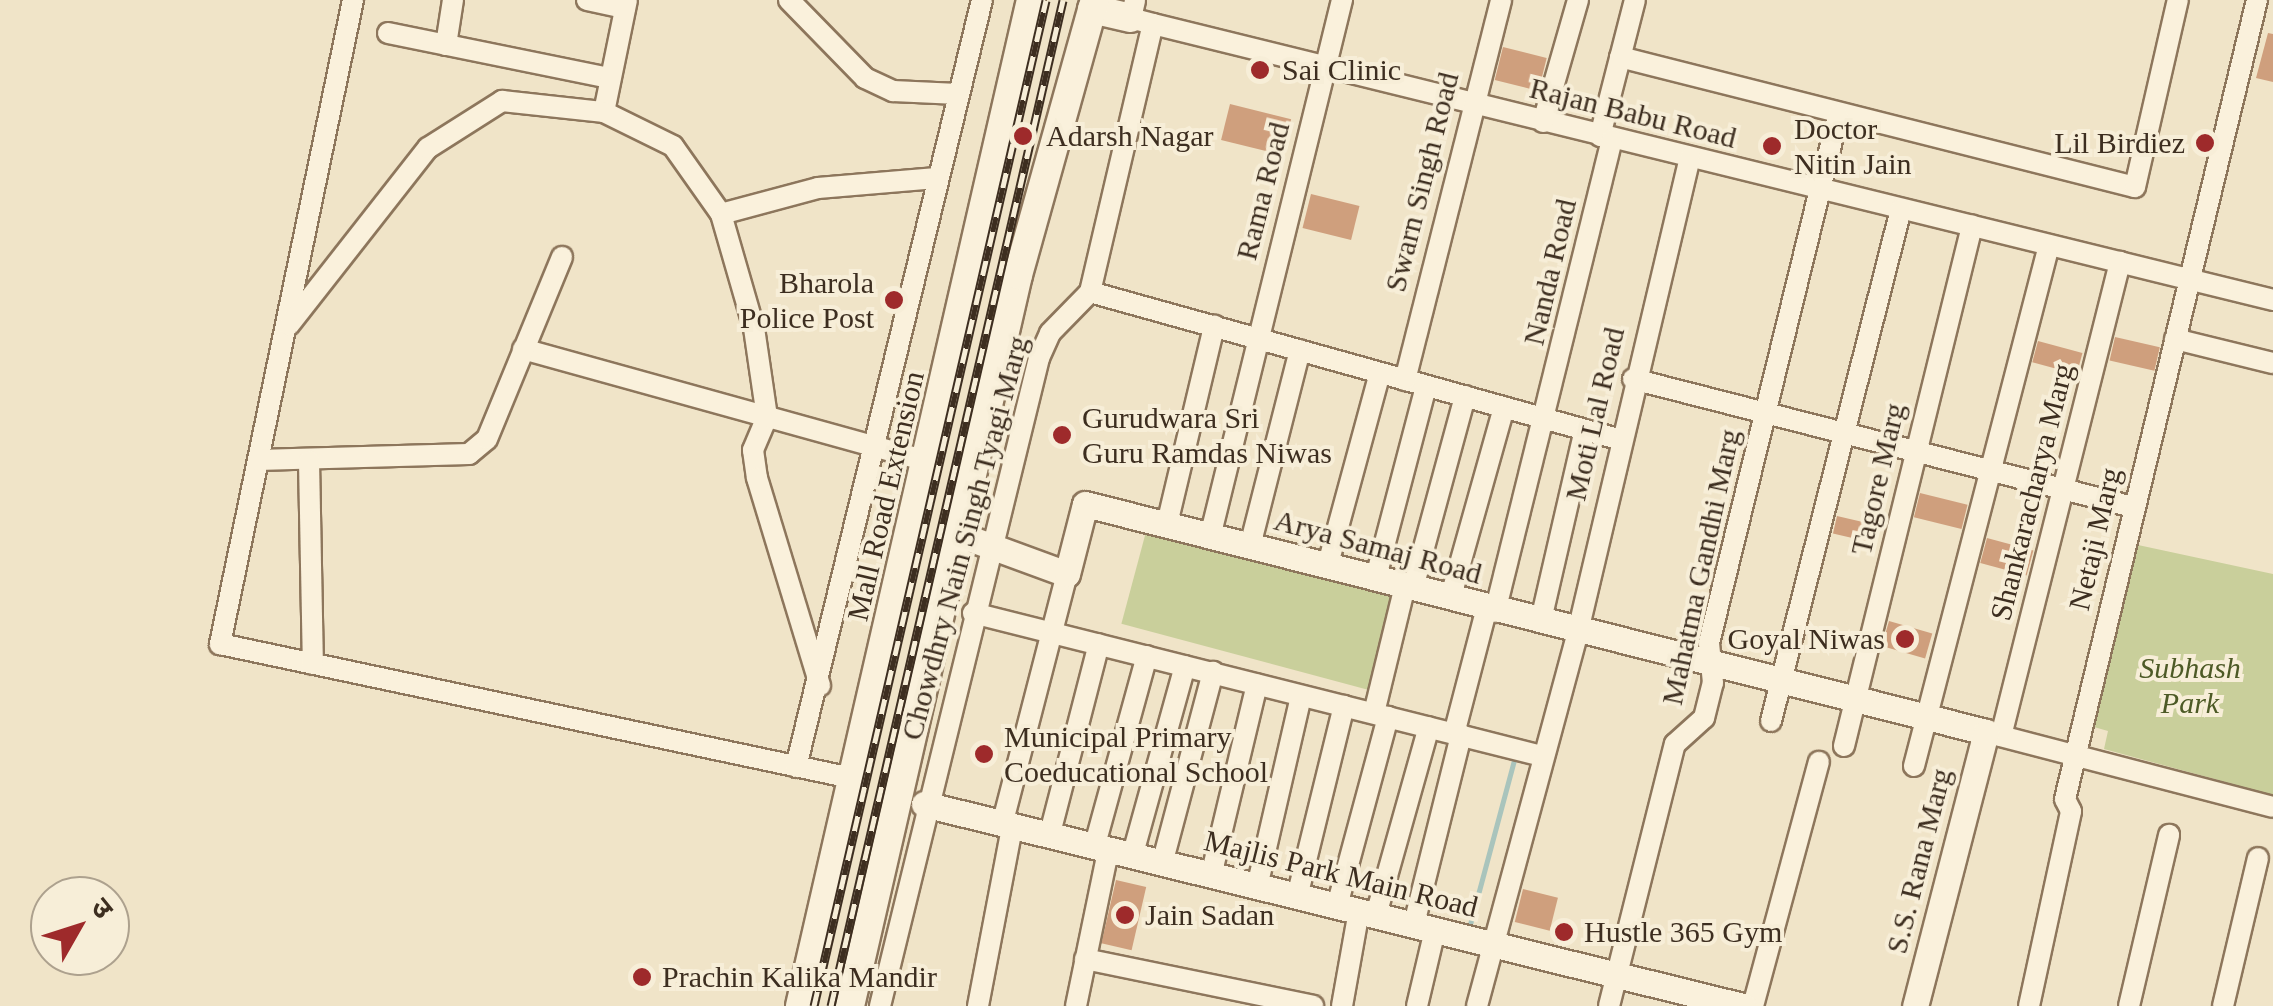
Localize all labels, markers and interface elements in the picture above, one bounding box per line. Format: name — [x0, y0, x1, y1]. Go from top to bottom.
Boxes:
place label: Sai Clinic — [1282, 52, 1401, 88]
marker: Sai Clinic — [1247, 57, 1273, 83]
street label: Swarn Singh Road — [1377, 68, 1467, 296]
street label: Rajan Babu Road — [1526, 70, 1740, 156]
place label: Doctor Nitin Jain — [1794, 111, 1911, 182]
place label: Adarsh Nagar — [1046, 118, 1213, 154]
street label: Rama Road — [1229, 118, 1297, 264]
marker: Adarsh Nagar — [1010, 123, 1036, 149]
place label: Lil Birdiez — [2054, 125, 2185, 161]
marker: Lil Birdiez — [2194, 132, 2216, 154]
marker: Doctor Nitin Jain — [1759, 133, 1785, 159]
street label: Nanda Road — [1516, 195, 1584, 349]
place label: Bharola Police Post — [740, 265, 874, 336]
marker: Bharola Police Post — [883, 289, 905, 311]
street label: Moti Lal Road — [1558, 324, 1632, 504]
street label: Chowdhry Nain Singh Tyagi Marg — [894, 332, 1036, 744]
street label: Shankaracharya Marg — [1983, 360, 2081, 624]
street label: Mall Road Extension — [840, 368, 932, 624]
place label: Gurudwara Sri Guru Ramdas Niwas — [1082, 400, 1332, 470]
street label: Tagore Marg — [1843, 400, 1913, 558]
marker: Gurudwara Sri Guru Ramdas Niwas — [1051, 424, 1073, 446]
street label: Mahatma Gandhi Marg — [1654, 426, 1748, 708]
street label: Netaji Marg — [2061, 464, 2129, 614]
street label: Arya Samaj Road — [1270, 502, 1486, 592]
place label: Goyal Niwas — [1728, 621, 1885, 657]
marker: Goyal Niwas — [1894, 628, 1916, 650]
park label: Subhash Park — [2139, 650, 2241, 720]
place label: Municipal Primary Coeducational School — [1004, 719, 1268, 790]
marker: Municipal Primary Coeducational School — [973, 743, 995, 765]
street label: S.S. Rana Marg — [1879, 765, 1959, 957]
street label: Majlis Park Main Road — [1200, 823, 1482, 925]
north arrow — [30, 876, 130, 976]
text: उ — [85, 892, 119, 924]
place label: Jain Sadan — [1145, 897, 1274, 933]
marker: Jain Sadan — [1114, 904, 1136, 926]
place label: Hustle 365 Gym — [1584, 914, 1782, 950]
marker: Hustle 365 Gym — [1553, 921, 1575, 943]
place label: Prachin Kalika Mandir — [662, 959, 937, 995]
marker: Prachin Kalika Mandir — [631, 966, 653, 988]

